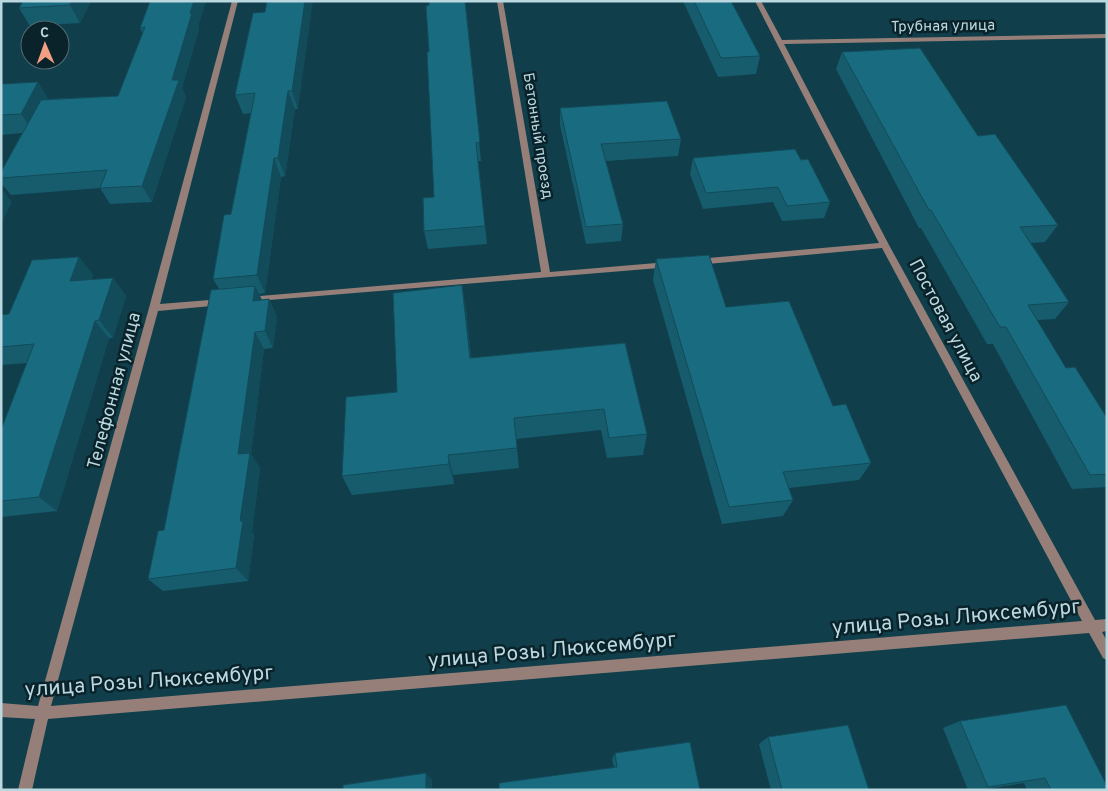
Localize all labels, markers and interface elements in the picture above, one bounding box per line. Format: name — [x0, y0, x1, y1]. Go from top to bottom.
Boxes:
street label: Трубная улица — [891, 17, 995, 37]
north arrow — [20, 20, 70, 70]
text: С — [40, 25, 49, 42]
street label: Бетонный проезд — [518, 72, 556, 201]
street label: Постовая улица — [903, 256, 987, 386]
street label: Телефонная улица — [83, 310, 147, 472]
street label: улица Розы Люксембург — [831, 594, 1081, 642]
street label: улица Розы Люксембург — [427, 627, 677, 675]
street label: улица Розы Люксембург — [24, 660, 274, 704]

